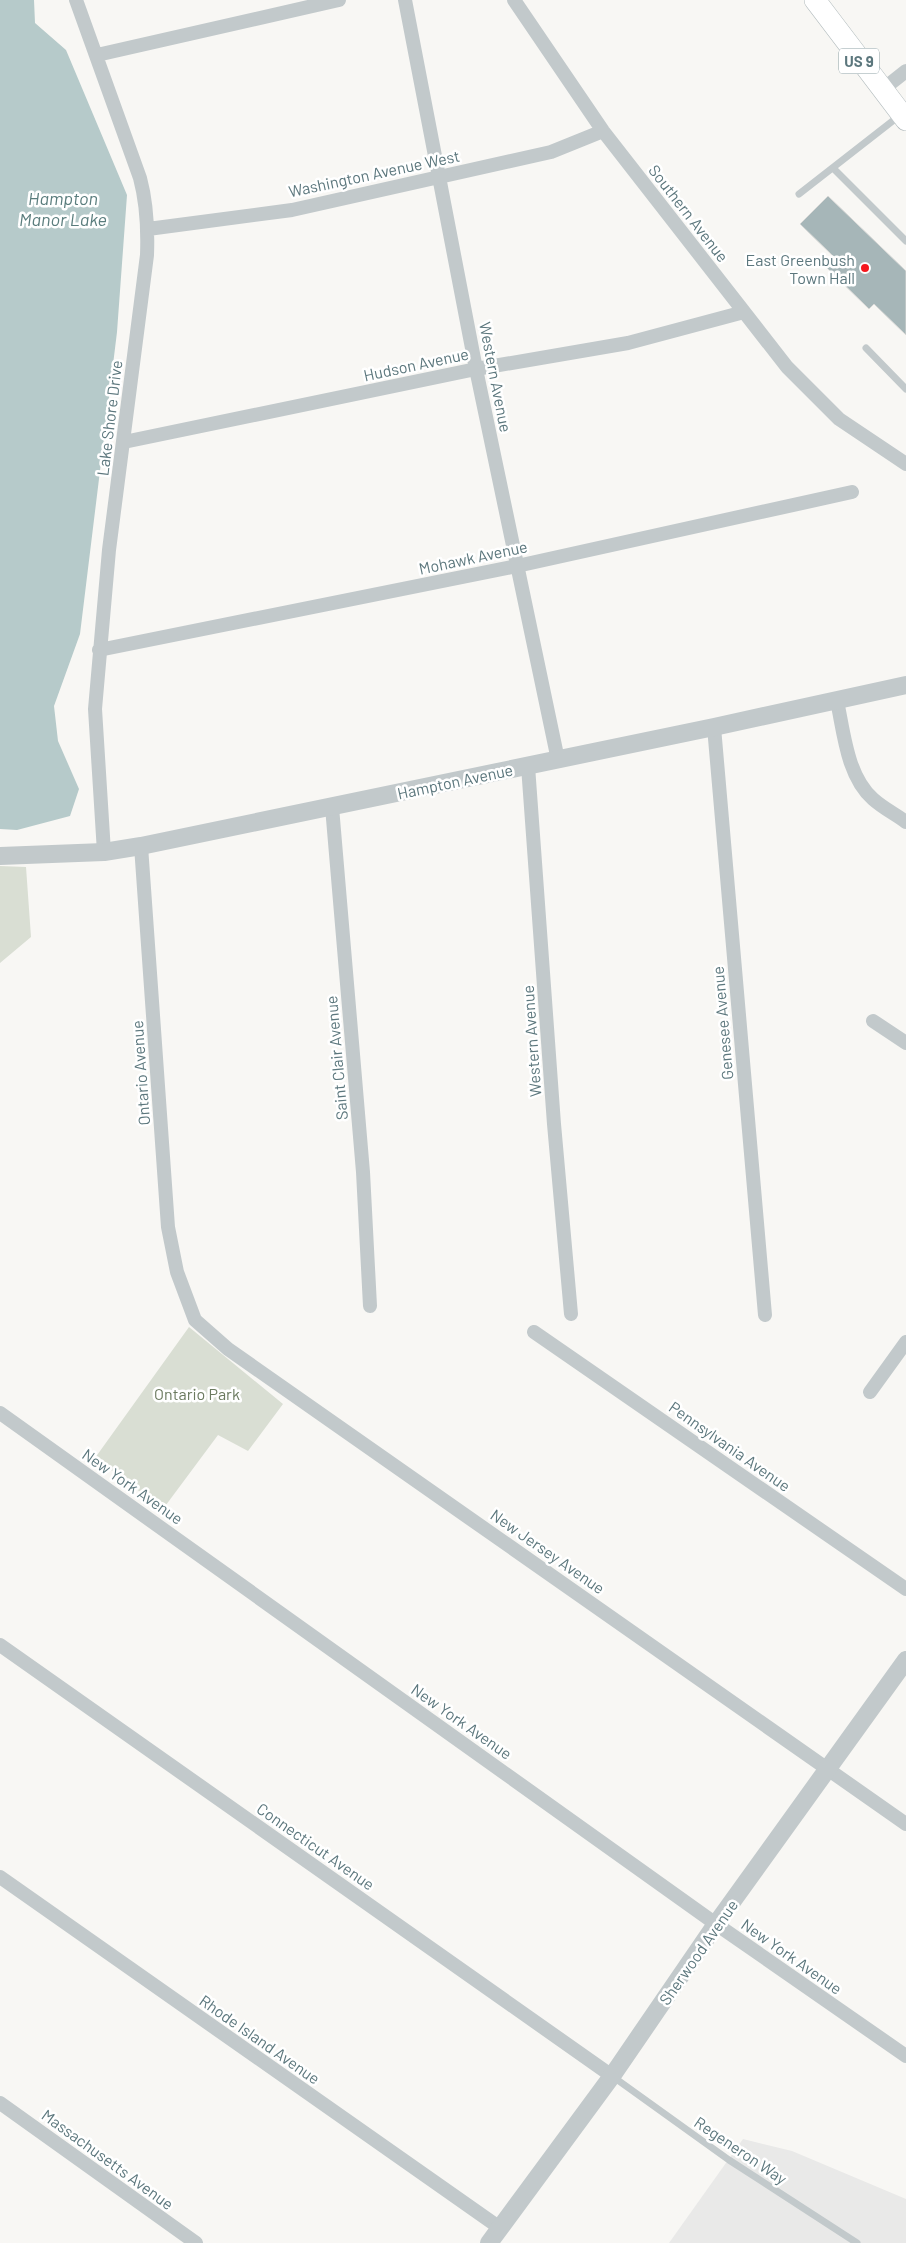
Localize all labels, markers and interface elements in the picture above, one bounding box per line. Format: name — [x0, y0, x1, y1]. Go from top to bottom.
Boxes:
road number: US 9 — [839, 48, 879, 74]
street label: Washington Avenue West — [287, 146, 461, 200]
street label: Southern Avenue — [645, 161, 733, 265]
water label: Hampton Manor Lake — [19, 187, 107, 230]
place label: East Greenbush Town Hall — [746, 250, 855, 287]
marker: East Greenbush Town Hall — [859, 262, 871, 274]
street label: Western Avenue — [476, 320, 516, 434]
street label: Hudson Avenue — [362, 344, 470, 384]
street label: Lake Shore Drive — [92, 359, 126, 477]
street label: Mohawk Avenue — [417, 536, 529, 578]
street label: Hampton Avenue — [395, 759, 515, 803]
street label: Genesee Avenue — [708, 965, 736, 1081]
street label: Western Avenue — [518, 985, 544, 1097]
street label: Saint Clair Avenue — [321, 995, 351, 1121]
street label: Ontario Avenue — [127, 1020, 153, 1126]
park label: Ontario Park — [154, 1384, 240, 1403]
street label: Pennsylvania Avenue — [666, 1397, 794, 1495]
street label: New York Avenue — [79, 1444, 187, 1528]
street label: New Jersey Avenue — [487, 1505, 609, 1597]
street label: New York Avenue — [408, 1679, 516, 1763]
street label: Connecticut Avenue — [254, 1798, 378, 1894]
street label: Sherwood Avenue — [655, 1896, 741, 2008]
street label: New York Avenue — [738, 1914, 846, 1998]
street label: Rhode Island Avenue — [196, 1990, 324, 2088]
street label: Massachusetts Avenue — [39, 2105, 177, 2213]
street label: Regeneron Way — [691, 2112, 791, 2188]

